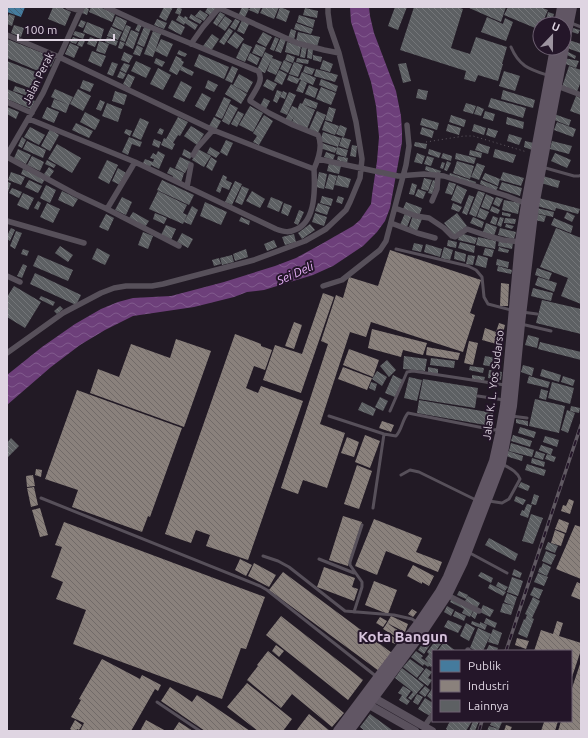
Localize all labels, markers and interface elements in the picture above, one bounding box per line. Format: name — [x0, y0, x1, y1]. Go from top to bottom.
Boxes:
scale bar — [18, 16, 114, 42]
north arrow — [532, 16, 572, 56]
text: U — [550, 20, 562, 34]
text: 100 m — [24, 23, 57, 36]
street label: Jalan Perak — [20, 50, 56, 106]
water label: Sei Deli — [274, 259, 316, 287]
street label: Jalan K. L. Yos Sudarso — [480, 329, 506, 441]
district label: Kota Bangun — [358, 628, 448, 645]
legend — [432, 650, 572, 722]
text: Publik — [468, 659, 501, 672]
text: Industri — [468, 679, 509, 692]
text: Lainnya — [468, 699, 509, 712]

